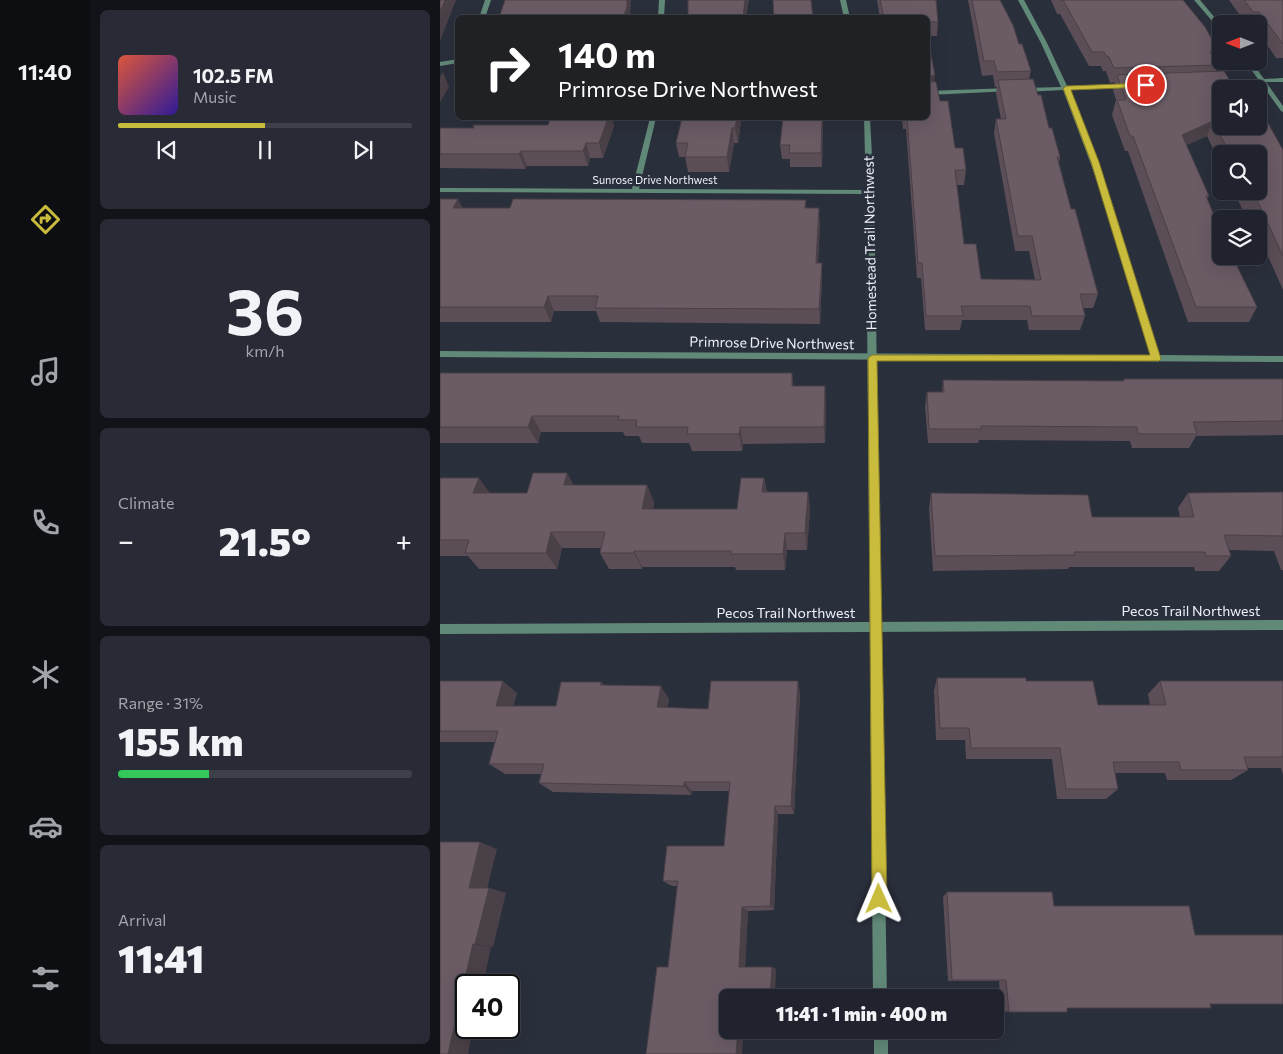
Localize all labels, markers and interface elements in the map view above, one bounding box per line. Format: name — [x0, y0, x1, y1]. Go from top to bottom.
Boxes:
north arrow — [1212, 15, 1268, 70]
map controls — [1212, 15, 1267, 265]
text: 140 m — [558, 32, 656, 75]
icon: right — [475, 35, 540, 100]
text: 11:40 — [18, 58, 72, 85]
text: 102.5 FM — [193, 64, 274, 87]
pin — [1125, 64, 1167, 106]
icon: arrive — [1132, 71, 1160, 99]
text: Primrose Drive Northwest — [558, 75, 818, 102]
button: sound — [1212, 80, 1267, 135]
text: Music — [193, 87, 237, 106]
icon: previous — [153, 136, 181, 164]
icon: pause — [251, 136, 279, 164]
icon: next — [349, 136, 377, 164]
button: search — [1212, 145, 1267, 200]
street label: Homestead Trail Northwest — [859, 155, 880, 331]
street label: Sunrose Drive Northwest — [592, 173, 718, 186]
icon: directions — [28, 202, 63, 237]
button: layers — [1212, 210, 1267, 265]
text: 36 — [226, 269, 304, 348]
street label: Primrose Drive Northwest — [689, 333, 855, 352]
text: km/h — [246, 341, 284, 360]
icon: music — [28, 354, 63, 389]
text: Climate — [118, 493, 174, 512]
icon: phone — [28, 505, 63, 540]
text: 21.5° — [218, 517, 311, 564]
text: − — [118, 523, 134, 557]
text: + — [396, 523, 412, 557]
street label: Pecos Trail Northwest — [1121, 602, 1261, 619]
street label: Pecos Trail Northwest — [716, 604, 856, 621]
icon: climate — [28, 657, 63, 692]
text: Range · 31% — [118, 693, 203, 712]
text: 155 km — [118, 717, 243, 764]
icon: car — [28, 809, 63, 844]
position arrow — [852, 872, 904, 924]
text: Arrival — [118, 910, 166, 929]
text: 11:41 — [118, 934, 204, 981]
icon: filters — [28, 961, 63, 996]
speed limit sign: 40 — [455, 974, 520, 1039]
text: 11:41 · 1 min · 400 m — [776, 1002, 947, 1025]

